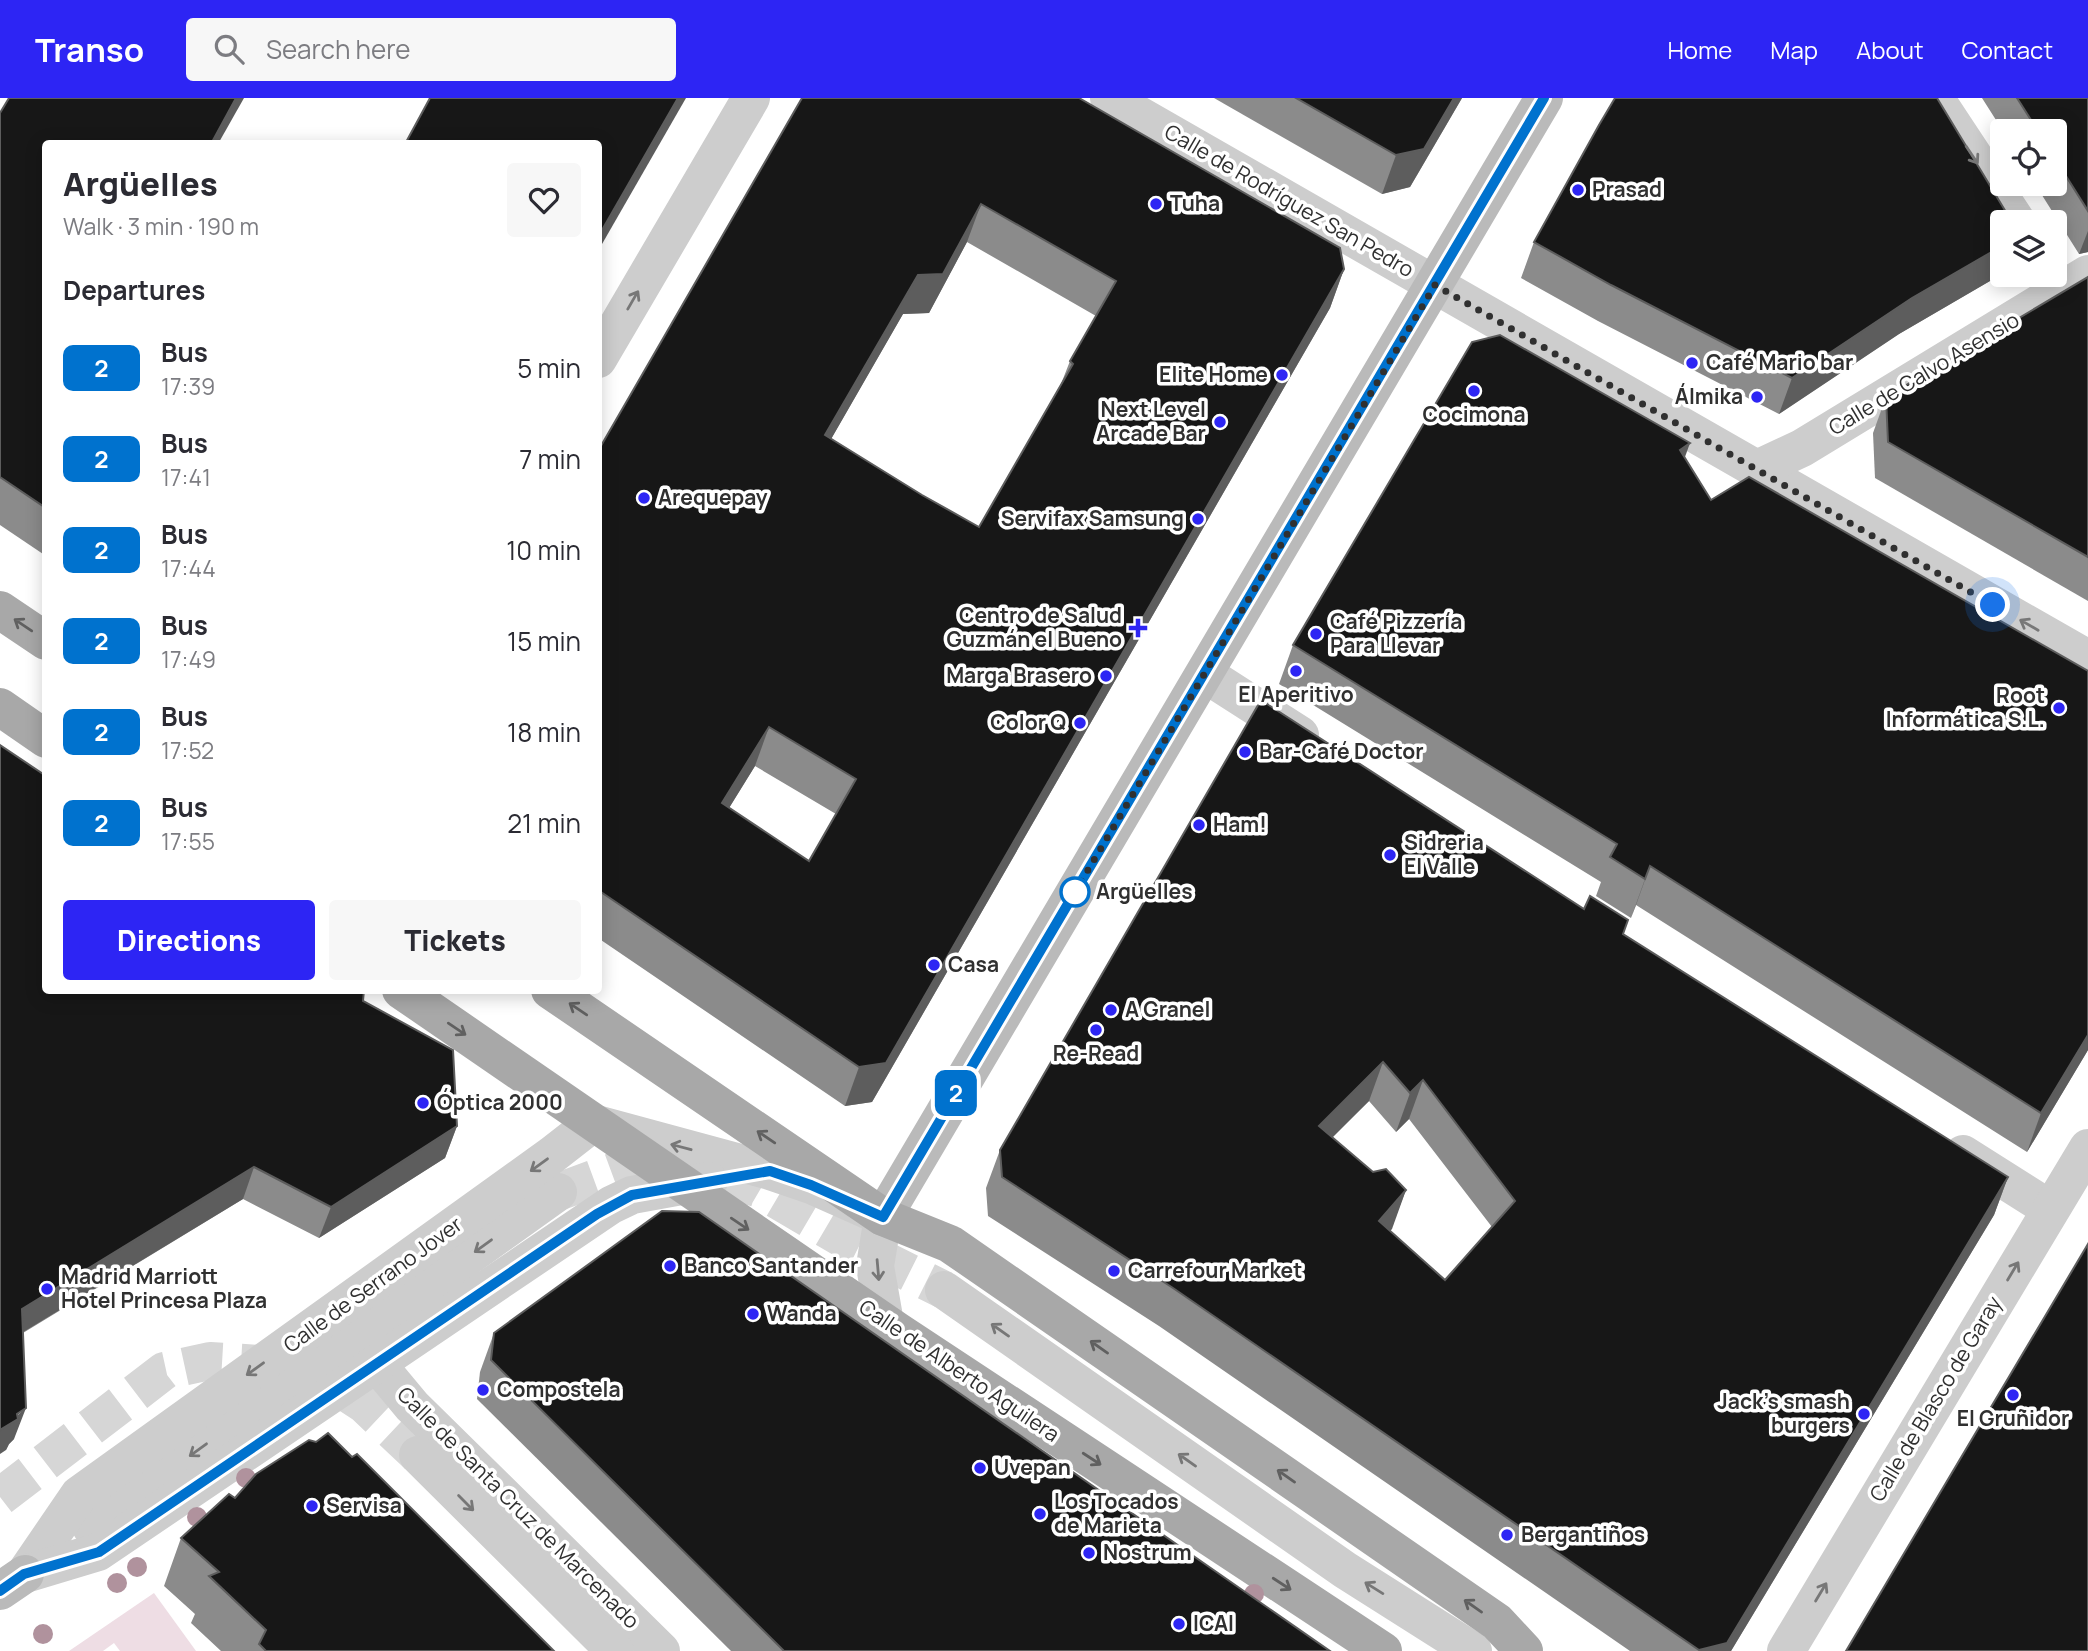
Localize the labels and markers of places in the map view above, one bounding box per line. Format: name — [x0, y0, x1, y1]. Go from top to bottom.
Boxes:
place label: Prasad — [1592, 175, 1662, 203]
marker: Prasad — [1570, 182, 1586, 198]
place label: Tuha — [1170, 189, 1220, 217]
marker: Tuha — [1148, 196, 1164, 212]
place label: Café Mario bar — [1706, 348, 1853, 376]
marker: Café Mario bar — [1684, 355, 1700, 371]
place label: Elite Home — [1159, 360, 1268, 388]
marker: Elite Home — [1274, 367, 1290, 383]
place label: Álmika — [1675, 382, 1743, 410]
marker: Cocimona — [1466, 383, 1482, 399]
marker: Álmika — [1749, 389, 1765, 405]
place label: Next Level Arcade Bar — [1096, 395, 1206, 447]
place label: Cocimona — [1422, 400, 1526, 428]
marker: Next Level Arcade Bar — [1212, 414, 1228, 430]
place label: Arequepay — [658, 483, 768, 511]
marker: Arequepay — [636, 490, 652, 506]
place label: Servifax Samsung — [1001, 504, 1184, 532]
marker: Servifax Samsung — [1190, 511, 1206, 527]
place label: Centro de Salud Guzmán el Bueno — [947, 601, 1122, 653]
place label: Café Pizzería Para Llevar — [1330, 607, 1462, 659]
marker: Centro de Salud Guzmán el Bueno — [1128, 618, 1148, 638]
marker: Café Pizzería Para Llevar — [1308, 626, 1324, 642]
place label: Marga Brasero — [946, 661, 1092, 689]
marker: El Aperitivo — [1288, 663, 1304, 679]
marker: Marga Brasero — [1098, 668, 1114, 684]
place label: El Aperitivo — [1238, 680, 1354, 708]
place label: Root Informática S.L. — [1886, 681, 2045, 733]
marker: Root Informática S.L. — [2051, 700, 2067, 716]
place label: Color Q — [990, 708, 1066, 736]
marker: Color Q — [1072, 715, 1088, 731]
place label: Bar-Café Doctor — [1259, 737, 1424, 765]
marker: Bar-Café Doctor — [1237, 744, 1253, 760]
place label: Ham! — [1213, 810, 1267, 838]
marker: Ham! — [1191, 817, 1207, 833]
place label: Sidreria El Valle — [1404, 828, 1484, 880]
marker: Sidreria El Valle — [1382, 847, 1398, 863]
marker: Argüelles — [1060, 877, 1090, 907]
place label: Argüelles — [1096, 877, 1193, 905]
place label: Casa — [948, 950, 999, 978]
marker: Casa — [926, 957, 942, 973]
place label: A Granel — [1125, 995, 1210, 1023]
marker: A Granel — [1103, 1002, 1119, 1018]
marker: Re-Read — [1088, 1022, 1104, 1038]
place label: Re-Read — [1053, 1039, 1139, 1067]
place label: Óptica 2000 — [437, 1088, 563, 1116]
marker: Óptica 2000 — [415, 1095, 431, 1111]
place label: Banco Santander — [684, 1251, 858, 1279]
place label: Carrefour Market — [1128, 1256, 1302, 1284]
marker: Banco Santander — [662, 1258, 678, 1274]
place label: Madrid Marriott Hotel Princesa Plaza — [61, 1262, 267, 1314]
marker: Carrefour Market — [1106, 1263, 1122, 1279]
marker: Madrid Marriott Hotel Princesa Plaza — [39, 1281, 55, 1297]
place label: Wanda — [767, 1299, 837, 1327]
marker: Wanda — [745, 1306, 761, 1322]
place label: Compostela — [497, 1375, 621, 1403]
marker: Compostela — [475, 1382, 491, 1398]
place label: Jack's smash burgers — [1717, 1387, 1850, 1439]
marker: El Gruñidor — [2005, 1387, 2021, 1403]
place label: El Gruñidor — [1957, 1404, 2069, 1432]
marker: Jack's smash burgers — [1856, 1406, 1872, 1422]
place label: Uvepan — [994, 1453, 1071, 1481]
marker: Uvepan — [972, 1460, 988, 1476]
place label: Los Tocados de Marieta — [1054, 1487, 1179, 1539]
place label: Servisa — [326, 1491, 402, 1519]
marker: Servisa — [304, 1498, 320, 1514]
marker: Los Tocados de Marieta — [1032, 1506, 1048, 1522]
place label: Bergantiños — [1521, 1520, 1645, 1548]
marker: Bergantiños — [1499, 1527, 1515, 1543]
place label: Nostrum — [1103, 1538, 1192, 1566]
marker: Nostrum — [1081, 1545, 1097, 1561]
place label: ICAI — [1193, 1609, 1234, 1637]
marker: ICAI — [1171, 1616, 1187, 1632]

